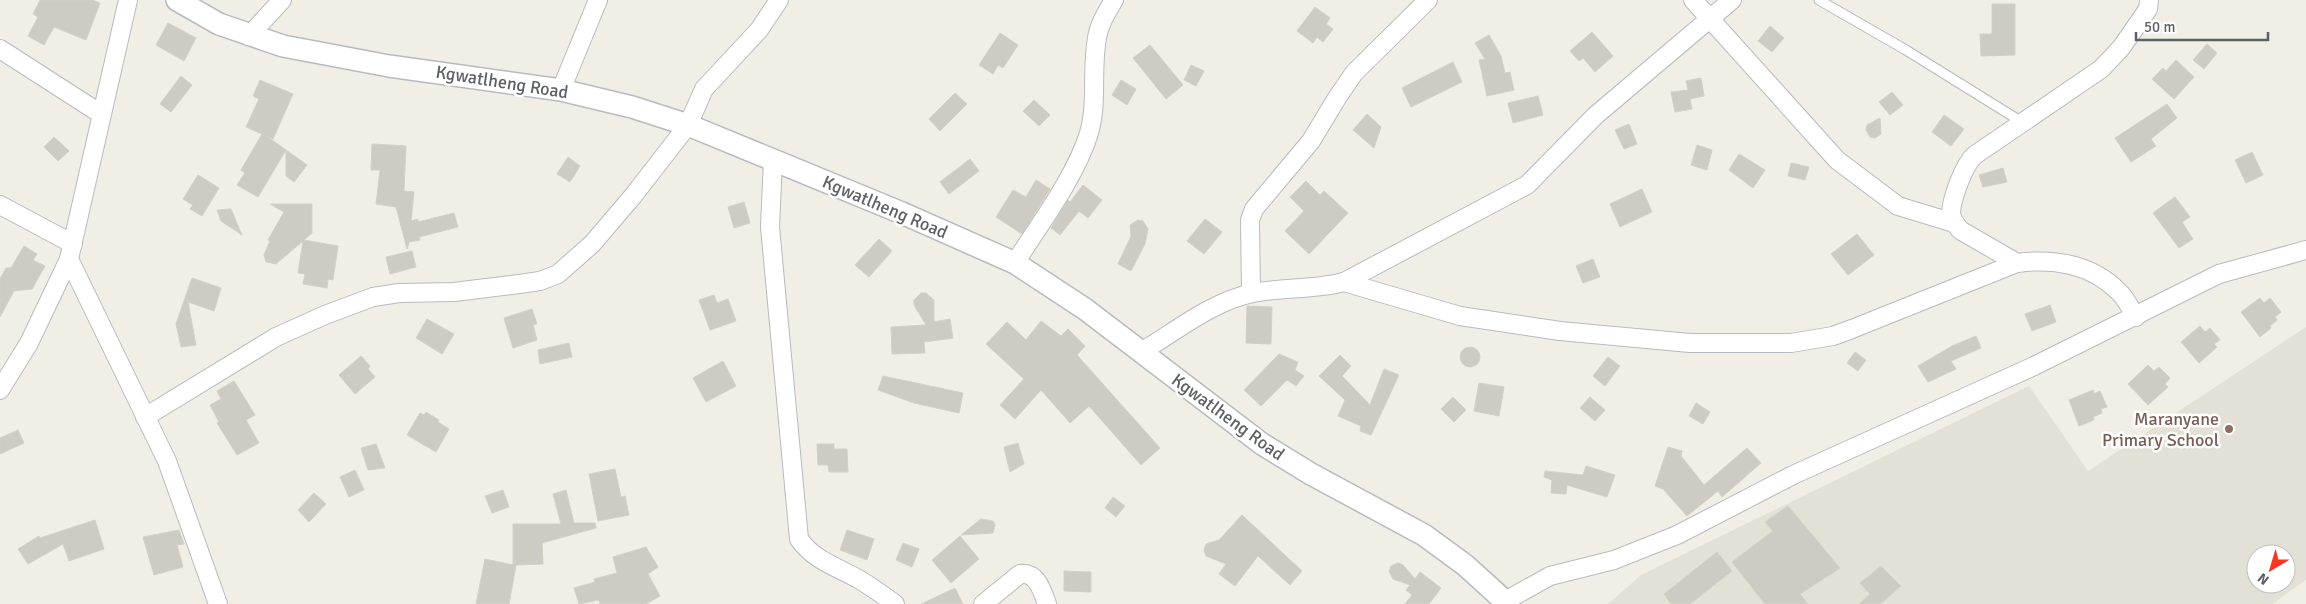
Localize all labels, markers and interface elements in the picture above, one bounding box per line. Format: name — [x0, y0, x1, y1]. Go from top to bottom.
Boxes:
scale bar — [2136, 10, 2268, 42]
text: 50 m — [2144, 18, 2175, 36]
street label: Kgwatlheng Road — [434, 61, 570, 103]
street label: Kgwatlheng Road — [819, 171, 951, 243]
street label: Kgwatlheng Road — [1167, 369, 1289, 465]
place label: Maranyane Primary School — [2102, 408, 2219, 451]
marker: Maranyane Primary School — [2223, 423, 2235, 435]
north arrow — [2246, 544, 2296, 594]
text: N — [2254, 569, 2272, 589]

